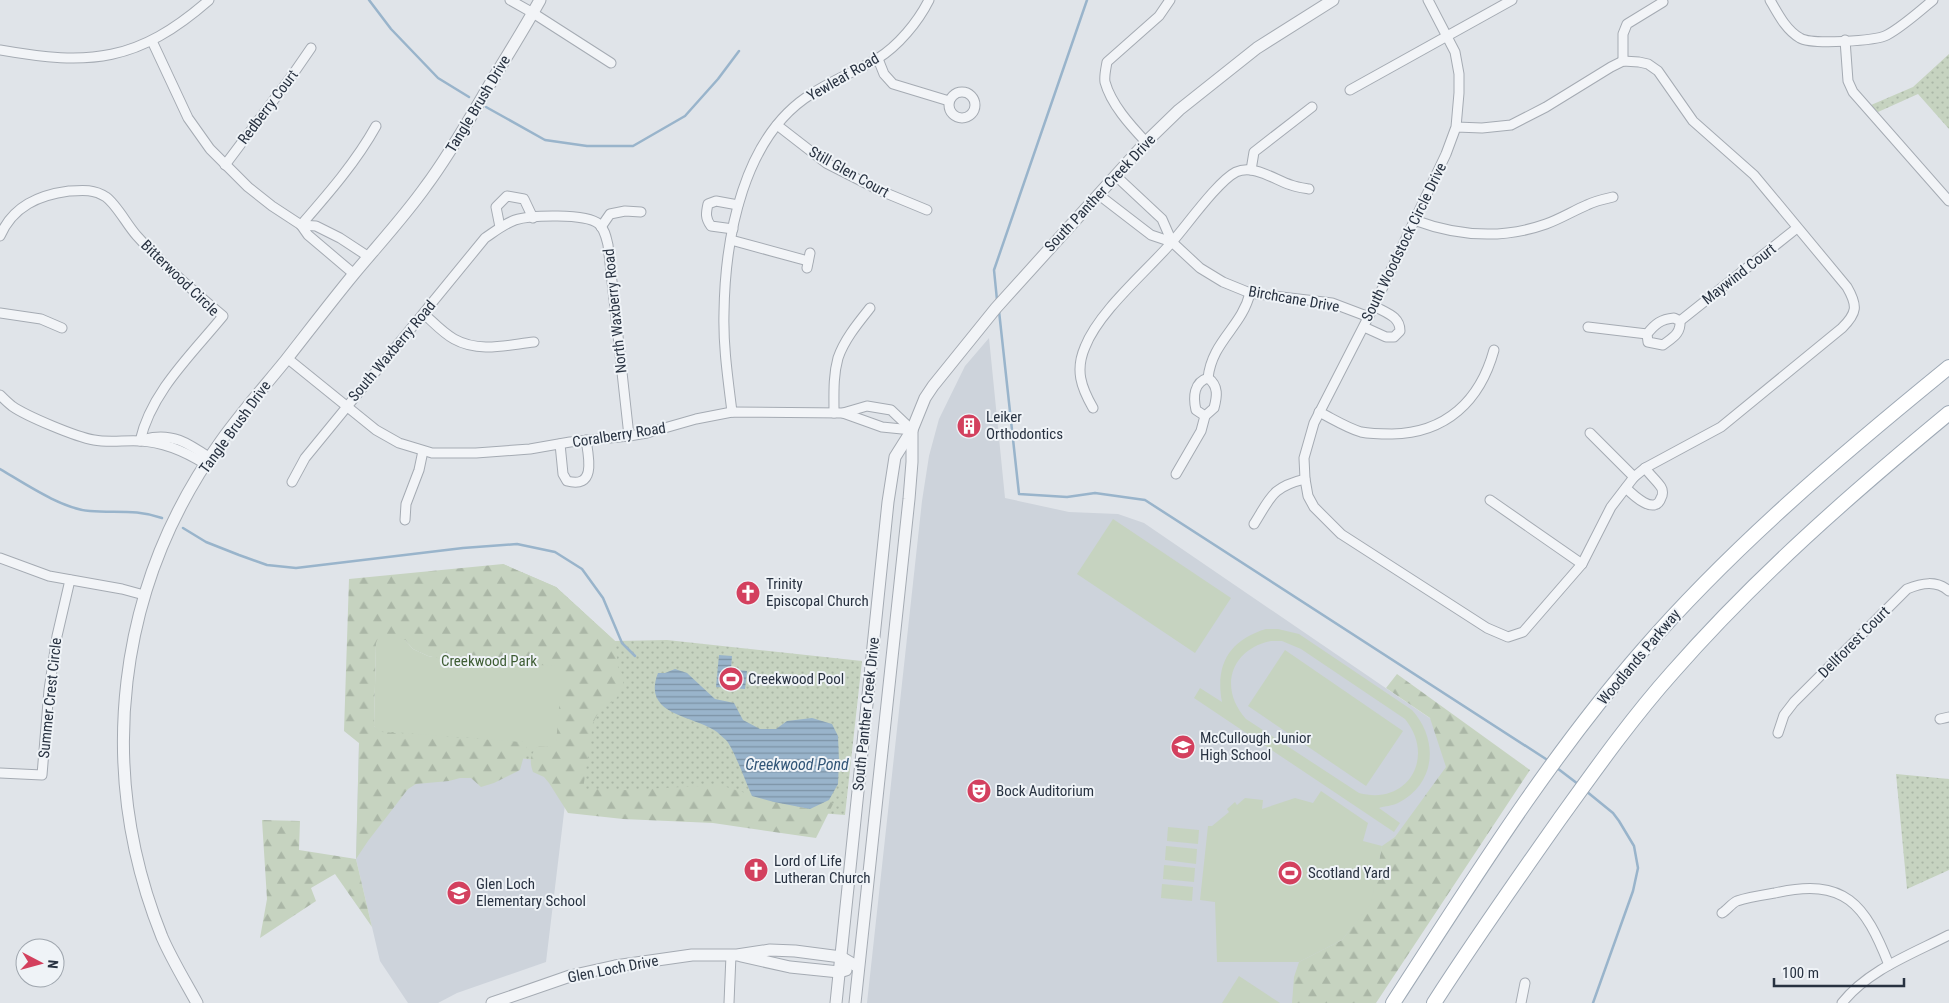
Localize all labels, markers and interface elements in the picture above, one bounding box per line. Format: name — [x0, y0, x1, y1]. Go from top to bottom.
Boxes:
street label: Yewleaf Road — [804, 49, 882, 105]
street label: Tangle Brush Drive — [442, 52, 514, 156]
street label: Redberry Court — [234, 66, 302, 148]
street label: South Panther Creek Drive — [1041, 130, 1159, 256]
street label: Still Glen Court — [806, 143, 892, 201]
street label: South Woodstock Circle Drive — [1358, 160, 1450, 324]
street label: Bitterwood Circle — [137, 236, 223, 320]
street label: Maywind Court — [1699, 240, 1779, 308]
street label: North Waxberry Road — [599, 248, 631, 374]
street label: Birchcane Drive — [1247, 282, 1341, 316]
street label: South Waxberry Road — [345, 297, 439, 405]
street label: Tangle Brush Drive — [195, 377, 275, 477]
place label: Leiker Orthodontics — [986, 408, 1063, 443]
building icon: Leiker Orthodontics — [956, 413, 982, 439]
street label: Coralberry Road — [571, 419, 667, 451]
place label: Trinity Episcopal Church — [766, 575, 869, 610]
church icon: Trinity Episcopal Church — [735, 580, 761, 606]
street label: Dellforest Court — [1815, 603, 1893, 681]
street label: Woodlands Parkway — [1594, 606, 1684, 708]
street label: South Panther Creek Drive — [849, 636, 883, 792]
street label: Summer Crest Circle — [35, 637, 65, 759]
park label: Creekwood Park — [441, 652, 537, 670]
sports icon: Creekwood Pool — [718, 666, 744, 692]
place label: Creekwood Pool — [748, 670, 844, 688]
place label: McCullough Junior High School — [1200, 729, 1312, 764]
school or university icon: McCullough Junior High School — [1170, 734, 1196, 760]
water label: Creekwood Pond — [745, 755, 849, 774]
theatre icon: Bock Auditorium — [966, 778, 992, 804]
place label: Bock Auditorium — [996, 782, 1094, 800]
place label: Lord of Life Lutheran Church — [774, 852, 871, 887]
church icon: Lord of Life Lutheran Church — [743, 857, 769, 883]
sports icon: Scotland Yard — [1277, 860, 1303, 886]
place label: Scotland Yard — [1308, 864, 1390, 882]
place label: Glen Loch Elementary School — [476, 875, 586, 910]
school or university icon: Glen Loch Elementary School — [446, 880, 472, 906]
north arrow — [15, 938, 65, 988]
street label: Glen Loch Drive — [566, 951, 660, 987]
scale bar — [1774, 956, 1904, 988]
text: N — [45, 959, 61, 969]
text: 100 m — [1782, 964, 1819, 982]

